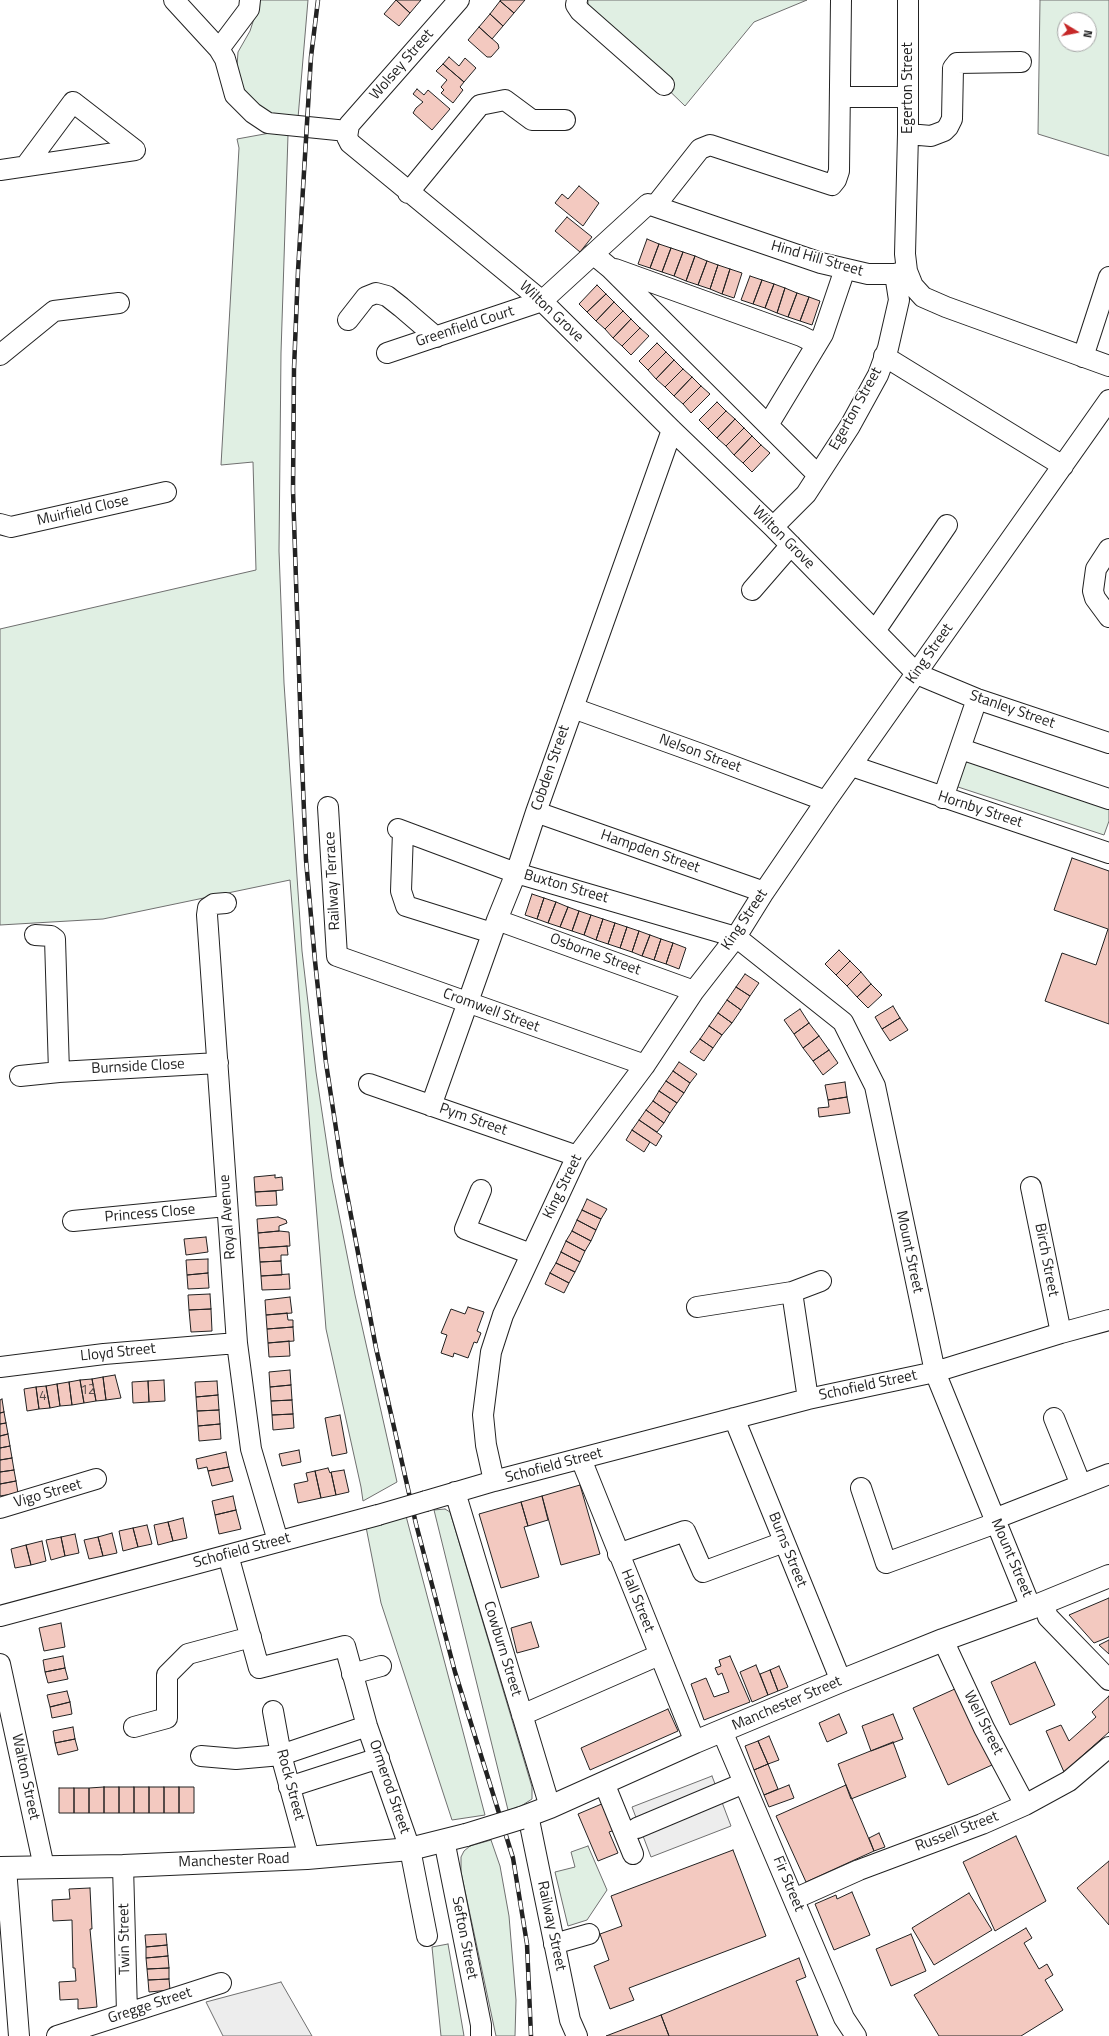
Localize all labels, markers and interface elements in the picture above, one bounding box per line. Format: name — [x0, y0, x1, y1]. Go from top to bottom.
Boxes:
north arrow — [1057, 12, 1097, 52]
street label: Wolsey Street — [366, 26, 438, 104]
text: N — [1079, 29, 1096, 39]
street label: Egerton Street — [899, 42, 917, 134]
street label: Hind Hill Street — [769, 237, 865, 281]
street label: Wilton Grove — [515, 278, 587, 346]
street label: Greenfield Court — [414, 303, 516, 351]
street label: Egerton Street — [826, 365, 886, 453]
street label: Muirfield Close — [35, 492, 131, 530]
street label: Wilton Grove — [748, 503, 818, 573]
street label: King Street — [903, 620, 957, 688]
street label: Stanley Street — [967, 687, 1057, 733]
street label: Cobden Street — [528, 723, 574, 813]
street label: Nelson Street — [657, 731, 743, 777]
street label: Hornby Street — [935, 788, 1025, 832]
street label: Hampden Street — [598, 827, 702, 877]
street label: Railway Terrace — [321, 831, 345, 931]
street label: Buxton Street — [522, 866, 610, 908]
street label: King Street — [718, 886, 772, 954]
street label: Osborne Street — [547, 930, 643, 980]
street label: Cromwell Street — [440, 985, 542, 1037]
street label: Burnside Close — [91, 1056, 185, 1078]
street label: Pym Street — [437, 1100, 509, 1140]
street label: King Street — [540, 1152, 586, 1222]
street label: Royal Avenue — [216, 1174, 240, 1260]
street label: Princess Close — [104, 1201, 196, 1227]
street label: Mount Street — [892, 1209, 926, 1295]
street label: Birch Street — [1030, 1222, 1062, 1298]
street label: Lloyd Street — [80, 1340, 156, 1366]
street label: Schofield Street — [817, 1367, 919, 1405]
house number: 12 — [81, 1383, 95, 1399]
house number: 4 — [39, 1389, 47, 1405]
street label: Schofield Street — [503, 1444, 605, 1488]
street label: Vigo Street — [12, 1476, 84, 1512]
street label: Burns Street — [764, 1510, 810, 1590]
street label: Mount Street — [986, 1516, 1036, 1600]
street label: Schofield Street — [191, 1529, 293, 1573]
street label: Hall Street — [616, 1567, 658, 1635]
street label: Cowburn Street — [479, 1599, 525, 1699]
street label: Manchester Street — [729, 1673, 845, 1735]
street label: Well Street — [959, 1688, 1007, 1758]
street label: Walton Street — [7, 1732, 43, 1822]
street label: Ormerod Street — [365, 1738, 413, 1836]
street label: Rock Street — [272, 1748, 308, 1822]
street label: Russell Street — [913, 1808, 1001, 1856]
street label: Manchester Road — [178, 1850, 290, 1872]
street label: Fir Street — [768, 1854, 808, 1914]
street label: Railway Street — [533, 1879, 569, 1973]
street label: Sefton Street — [447, 1895, 481, 1981]
street label: Twin Street — [115, 1903, 135, 1975]
street label: Gregge Street — [106, 1984, 194, 2028]

